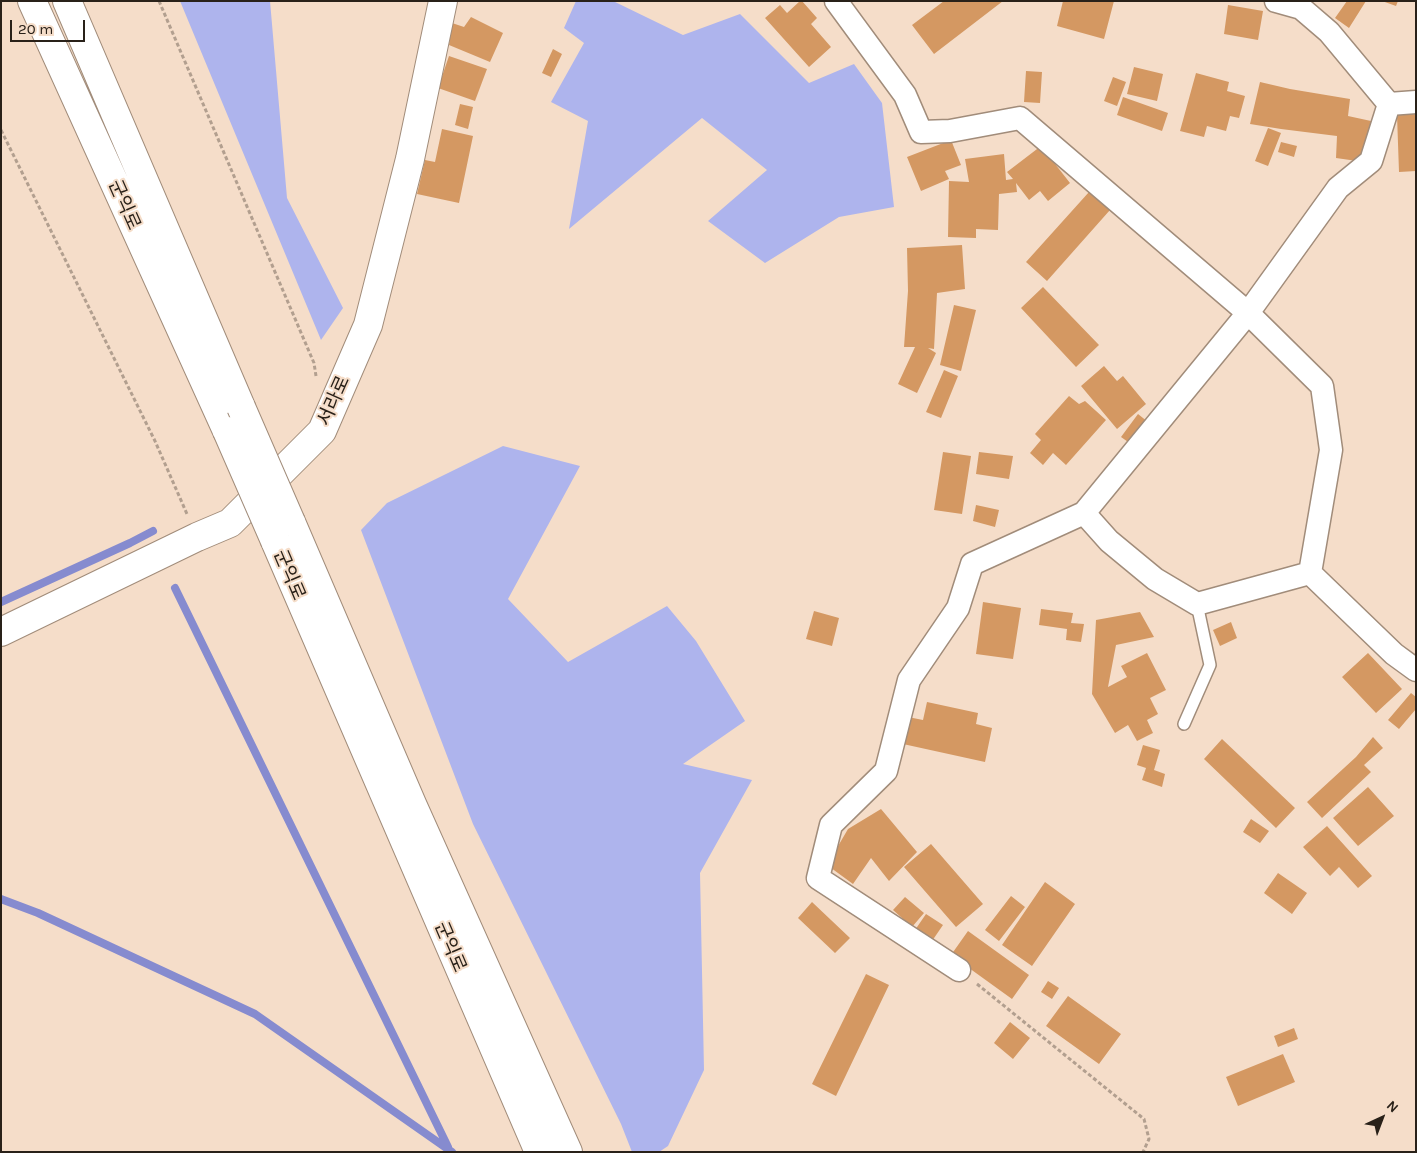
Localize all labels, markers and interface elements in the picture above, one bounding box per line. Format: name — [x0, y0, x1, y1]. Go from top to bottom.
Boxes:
scale bar — [12, 10, 88, 42]
text: 20 m — [18, 20, 53, 38]
street label: 군익로 — [103, 176, 145, 234]
street label: 서라로 — [313, 372, 355, 430]
street label: 군익로 — [268, 546, 310, 604]
street label: 군익로 — [429, 918, 471, 976]
north arrow — [1357, 1093, 1407, 1143]
text: N — [1383, 1097, 1402, 1116]

